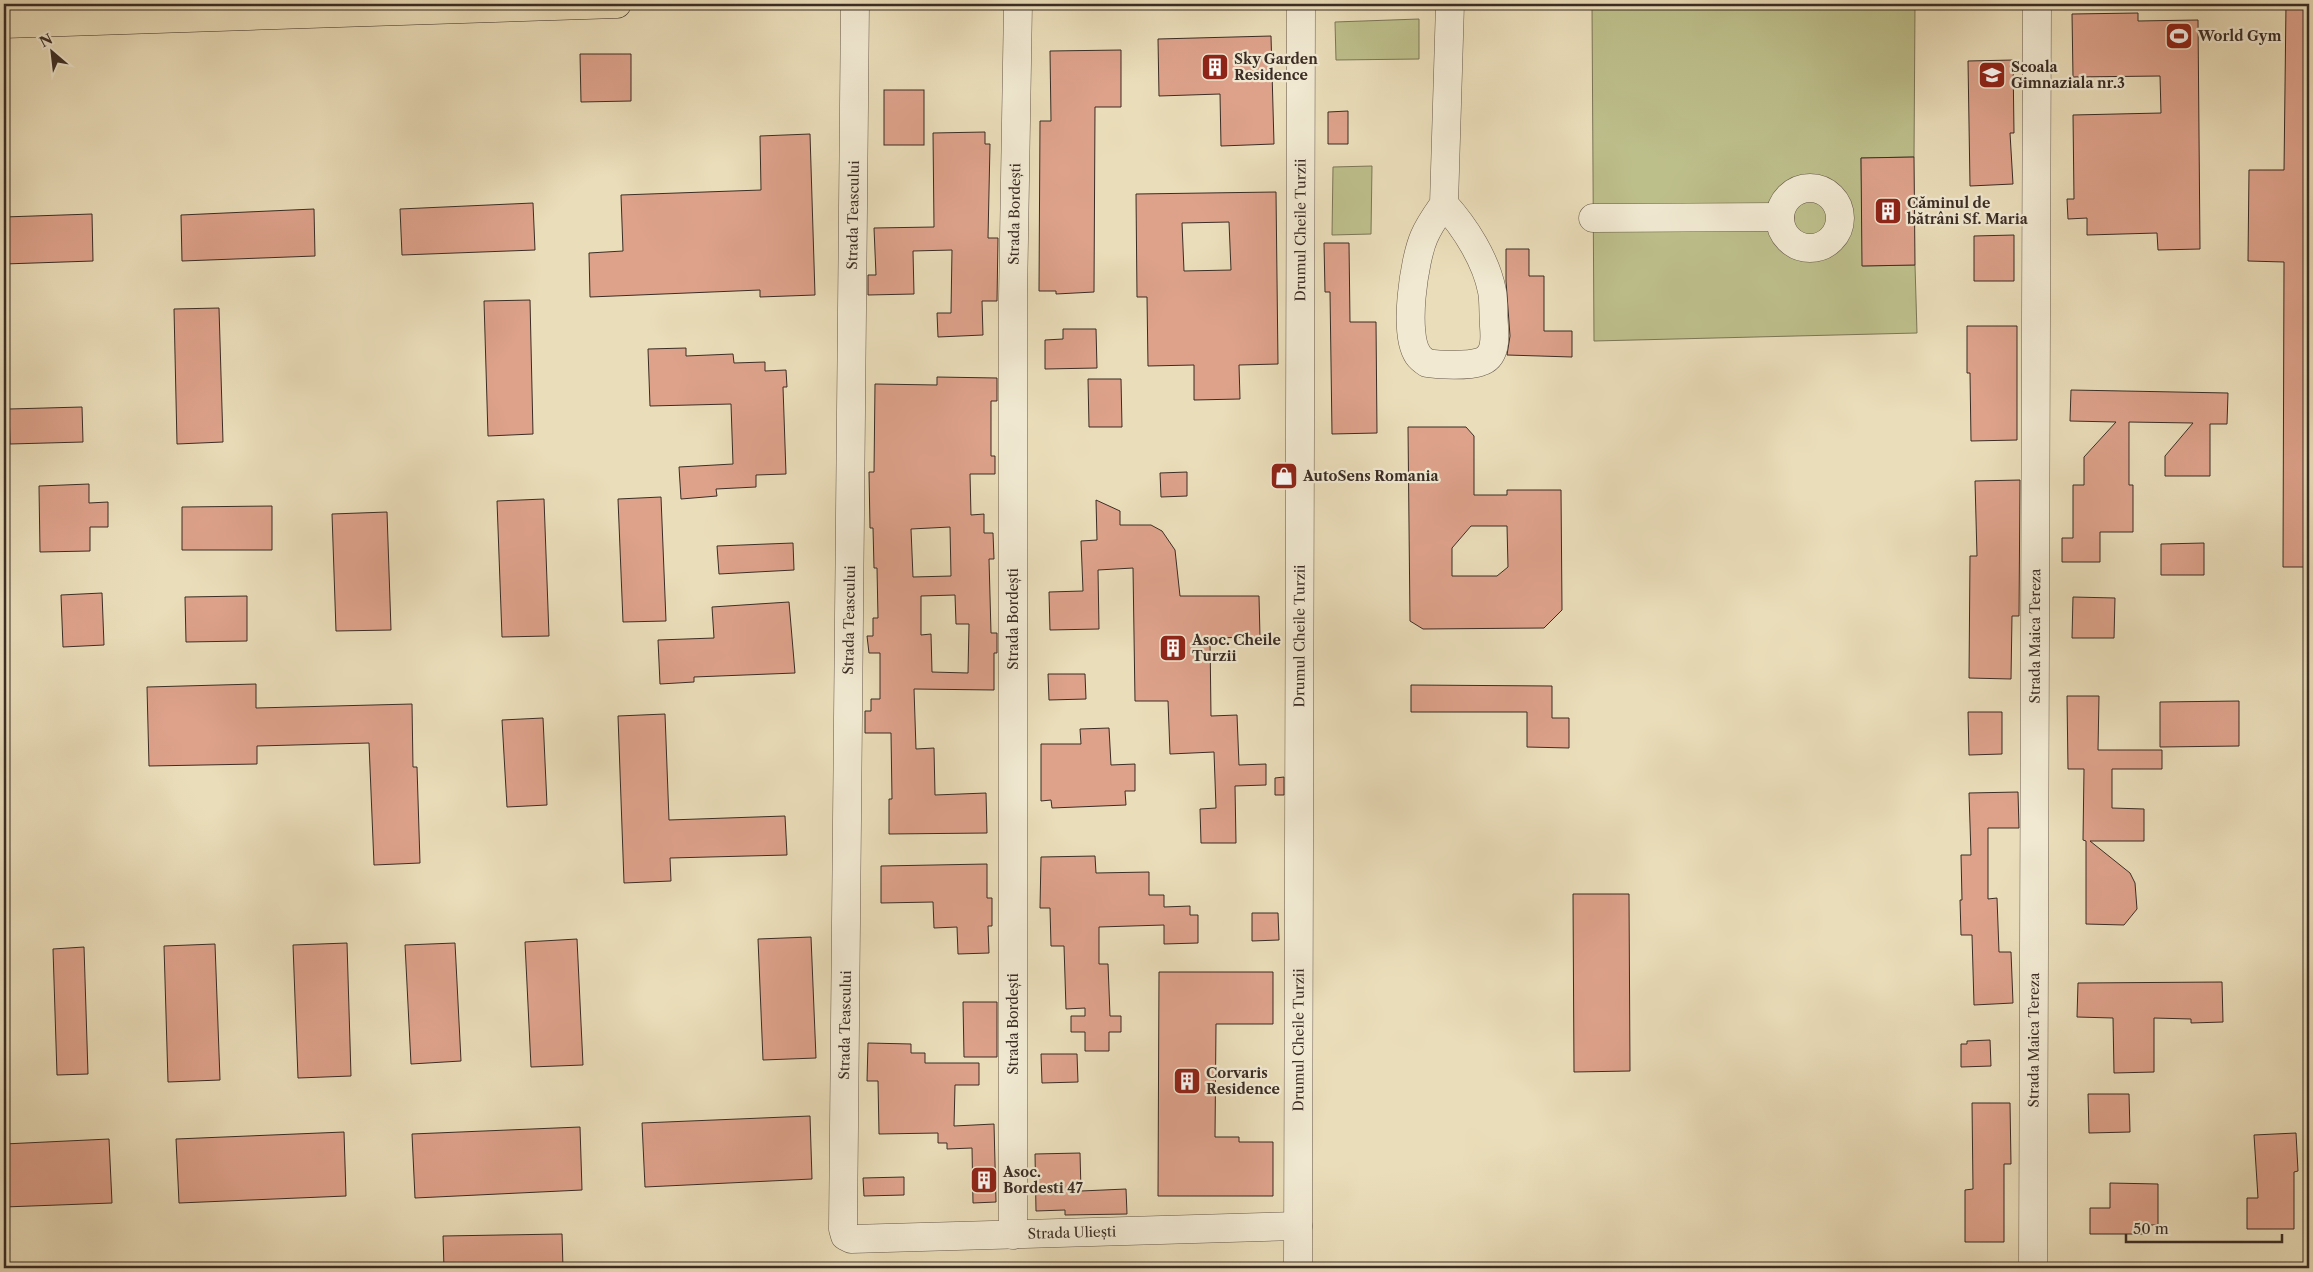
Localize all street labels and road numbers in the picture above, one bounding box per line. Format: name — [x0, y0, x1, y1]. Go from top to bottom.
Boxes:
street label: Drumul Cheile Turzii — [1291, 159, 1310, 301]
street label: Strada Teascului — [843, 160, 863, 270]
street label: Strada Bordești — [1005, 163, 1024, 265]
street label: Strada Teascului — [839, 565, 859, 675]
street label: Drumul Cheile Turzii — [1290, 565, 1309, 707]
street label: Strada Bordești — [1004, 568, 1022, 670]
street label: Strada Maica Tereza — [2026, 568, 2044, 703]
street label: Drumul Cheile Turzii — [1289, 969, 1308, 1111]
street label: Strada Teascului — [835, 970, 855, 1080]
street label: Strada Maica Tereza — [2025, 972, 2043, 1107]
street label: Strada Bordești — [1004, 973, 1022, 1075]
street label: Strada Uliești — [1027, 1222, 1116, 1243]

